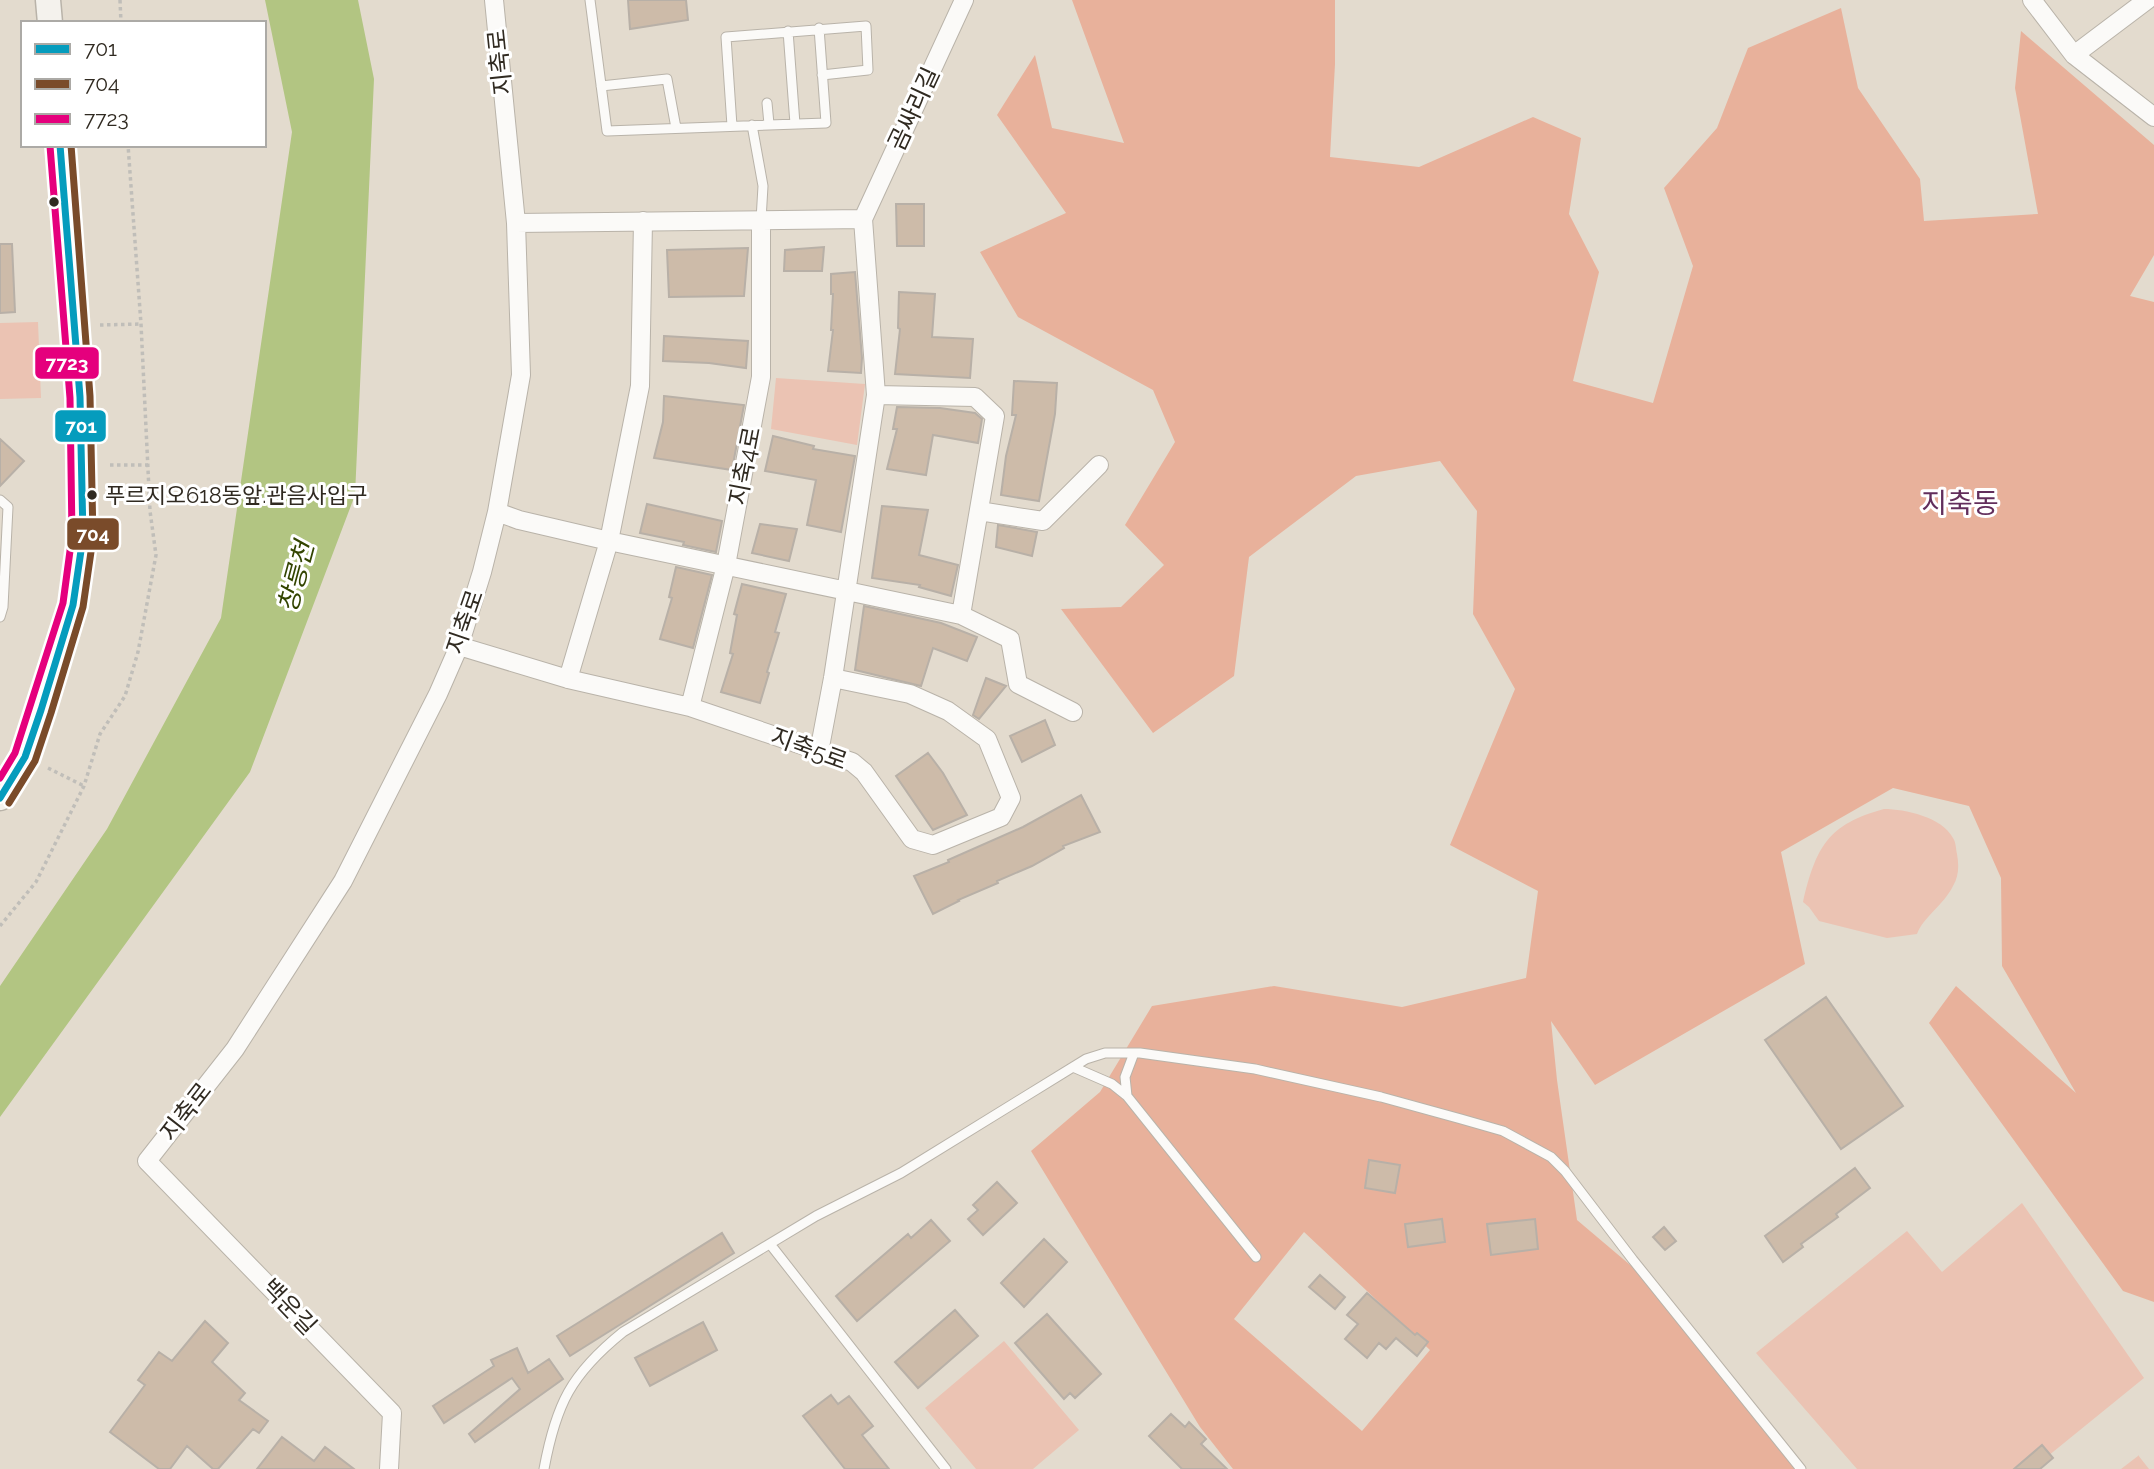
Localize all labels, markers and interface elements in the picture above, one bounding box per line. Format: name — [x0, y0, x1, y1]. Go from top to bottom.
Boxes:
legend — [21, 21, 266, 147]
street label: 지축로 — [482, 28, 517, 97]
text: 701 — [84, 36, 117, 61]
street label: 곰싸리길 — [882, 63, 945, 155]
text: 704 — [84, 71, 119, 96]
text: 7723 — [84, 106, 129, 131]
unlabelled marker — [47, 195, 61, 209]
line badge: 7723 — [34, 346, 100, 380]
text: 7723 — [46, 352, 88, 374]
line badge: 701 — [54, 409, 107, 443]
text: 701 — [65, 415, 97, 437]
street label: 지축4로 — [723, 424, 766, 508]
place label: 푸르지오618동앞.관음사입구 — [105, 482, 368, 508]
district label: 지축동 — [1921, 487, 1999, 520]
marker: 푸르지오618동앞.관음사입구 — [85, 488, 99, 502]
line badge: 704 — [66, 517, 120, 551]
text: 704 — [76, 523, 110, 545]
water label: 창릉천 — [272, 535, 321, 616]
street label: 지축로 — [440, 586, 489, 658]
street label: 지축5로 — [767, 721, 851, 776]
street label: 지축로 — [154, 1077, 217, 1147]
street label: 백운길 — [256, 1273, 323, 1341]

